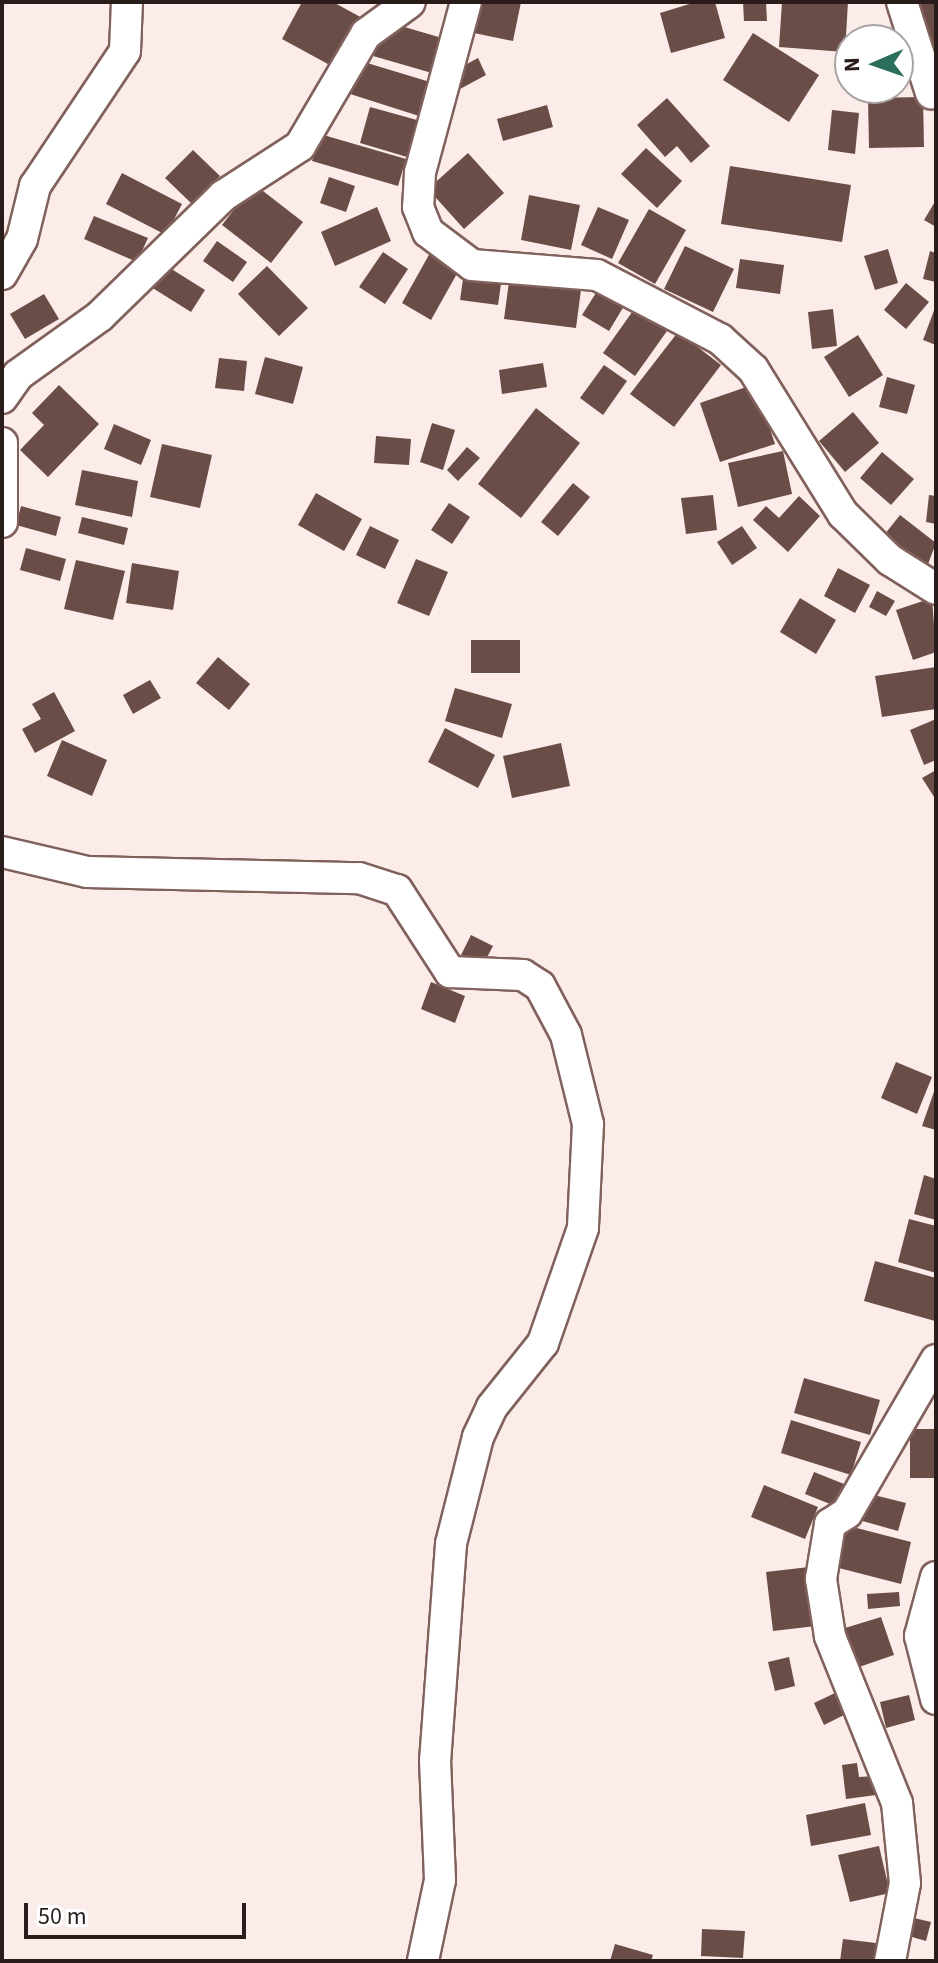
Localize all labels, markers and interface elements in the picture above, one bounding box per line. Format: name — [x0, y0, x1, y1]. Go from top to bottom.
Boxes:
north arrow — [834, 24, 914, 104]
text: N — [836, 57, 868, 73]
scale bar — [28, 1887, 250, 1937]
text: 50 m — [38, 1899, 87, 1934]

